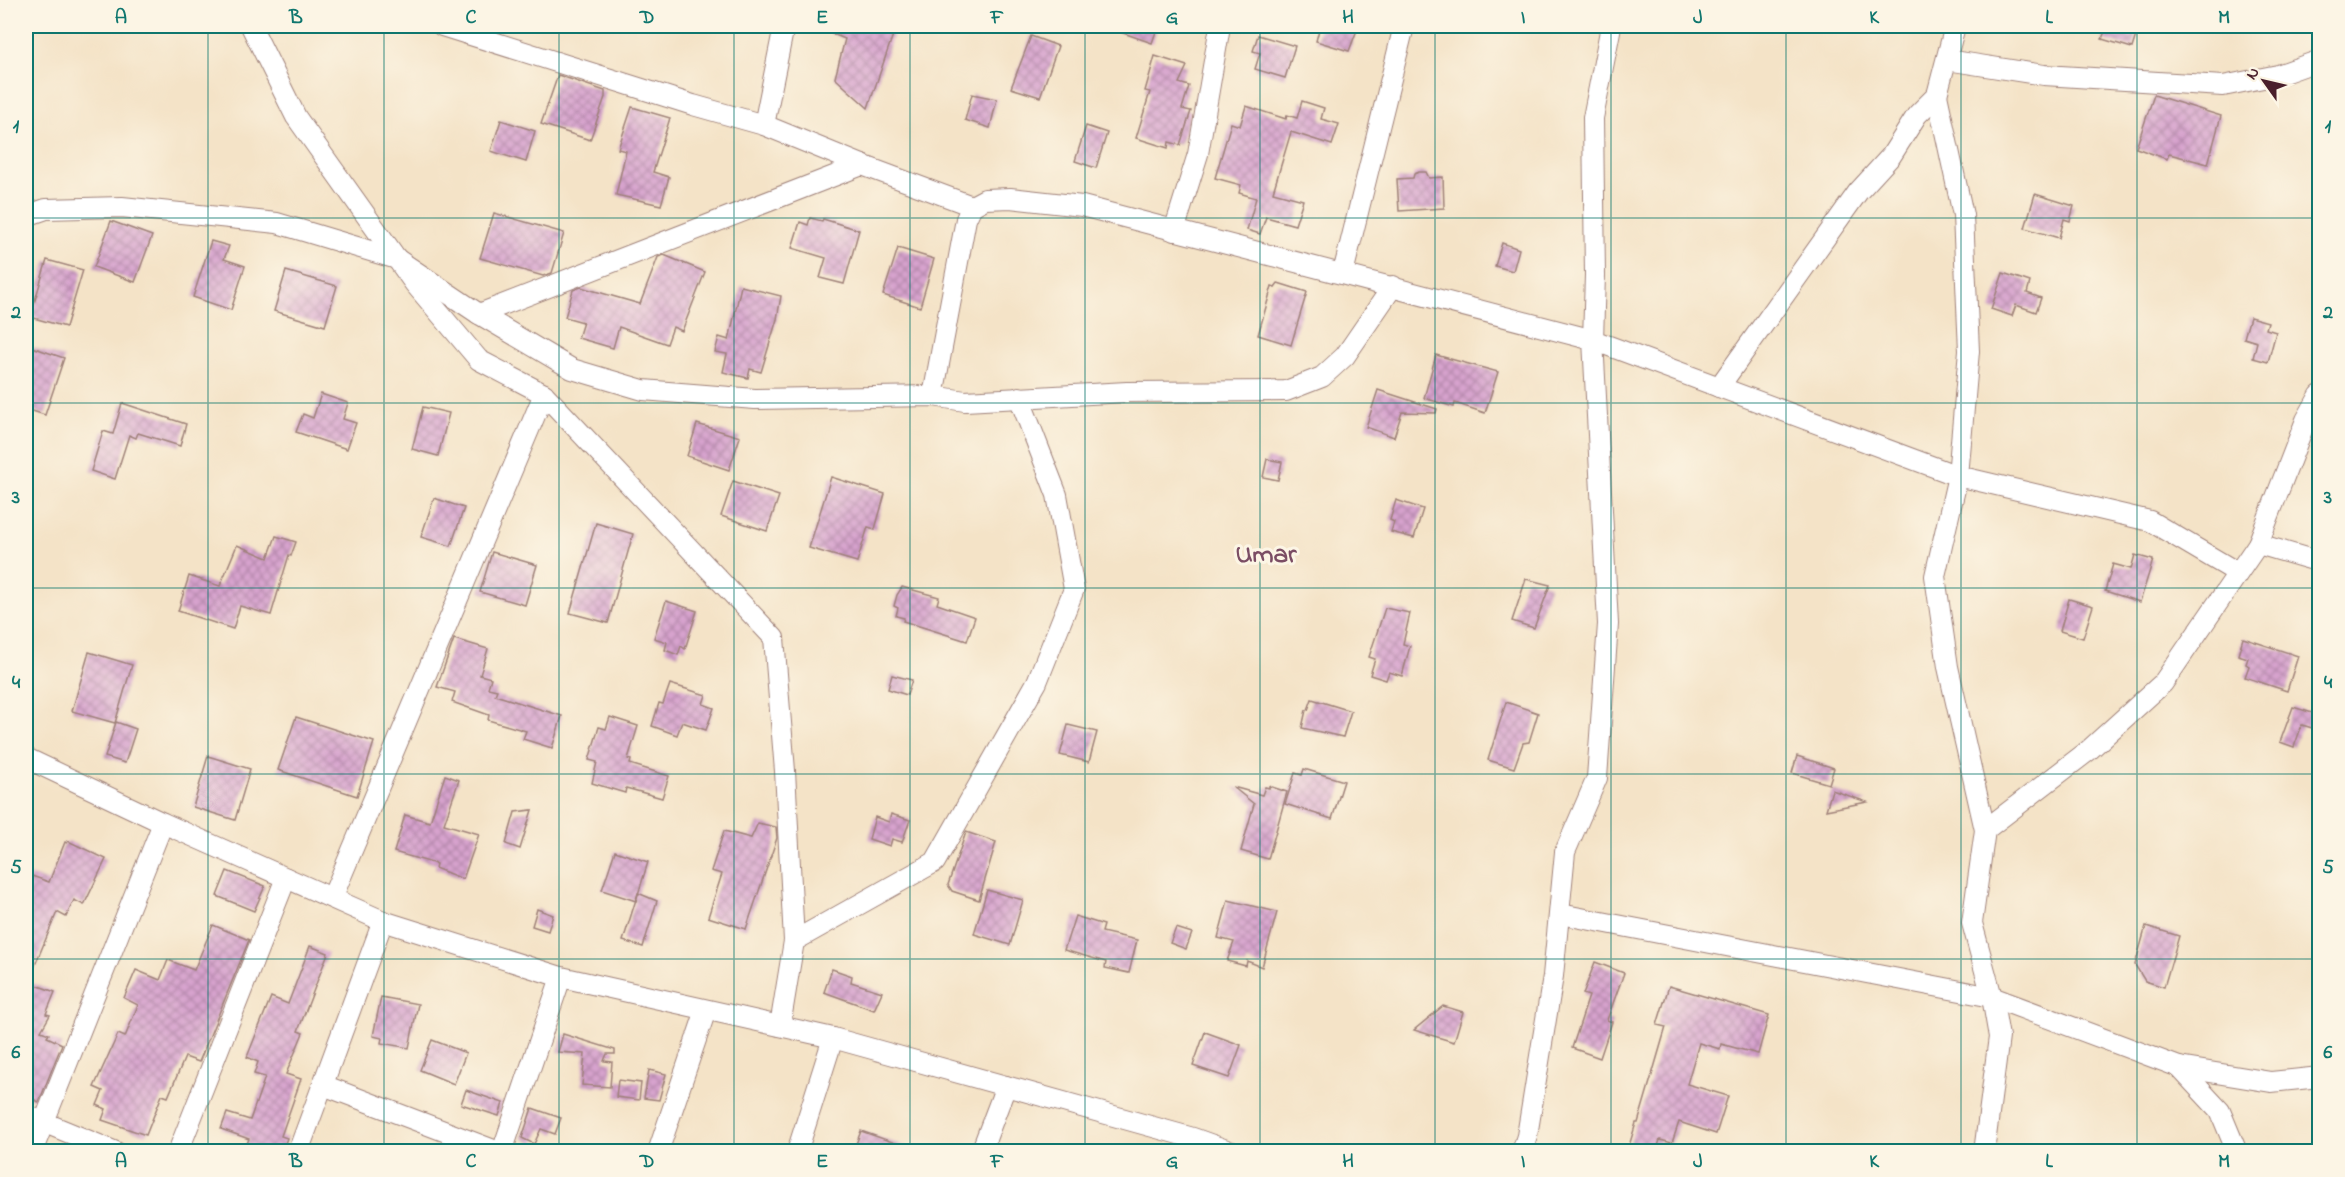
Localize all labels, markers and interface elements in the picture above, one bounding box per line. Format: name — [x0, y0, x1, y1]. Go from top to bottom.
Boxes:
text: A — [115, 4, 127, 33]
text: B — [288, 4, 303, 33]
text: C — [466, 4, 477, 33]
text: D — [639, 4, 654, 33]
text: E — [816, 4, 828, 33]
text: F — [990, 4, 1004, 33]
text: G — [1166, 4, 1179, 33]
text: H — [1342, 4, 1354, 33]
text: I — [1521, 4, 1526, 33]
text: J — [1693, 4, 1703, 33]
text: K — [1869, 4, 1880, 33]
text: L — [2045, 4, 2053, 33]
text: M — [2218, 4, 2230, 33]
north arrow — [2234, 51, 2294, 111]
text: N — [2240, 62, 2266, 85]
text: 1 — [13, 113, 20, 142]
text: 1 — [2325, 113, 2332, 142]
text: 2 — [10, 299, 21, 328]
text: 2 — [2322, 299, 2333, 328]
text: 3 — [11, 484, 20, 513]
text: 3 — [2323, 484, 2332, 513]
district label: Umar — [1236, 536, 1297, 575]
text: 4 — [12, 669, 21, 698]
text: 4 — [2324, 669, 2333, 698]
text: 5 — [10, 854, 22, 883]
text: 5 — [2322, 854, 2334, 883]
text: 6 — [12, 1039, 21, 1068]
text: 6 — [2324, 1039, 2333, 1068]
text: A — [115, 1148, 127, 1177]
text: B — [288, 1148, 303, 1177]
text: C — [466, 1148, 477, 1177]
text: D — [639, 1148, 654, 1177]
text: E — [816, 1148, 828, 1177]
text: F — [990, 1148, 1004, 1177]
text: G — [1166, 1148, 1179, 1177]
text: H — [1342, 1148, 1354, 1177]
text: I — [1521, 1148, 1526, 1177]
text: J — [1693, 1148, 1703, 1177]
text: K — [1869, 1148, 1880, 1177]
text: L — [2045, 1148, 2053, 1177]
text: M — [2218, 1148, 2230, 1177]

